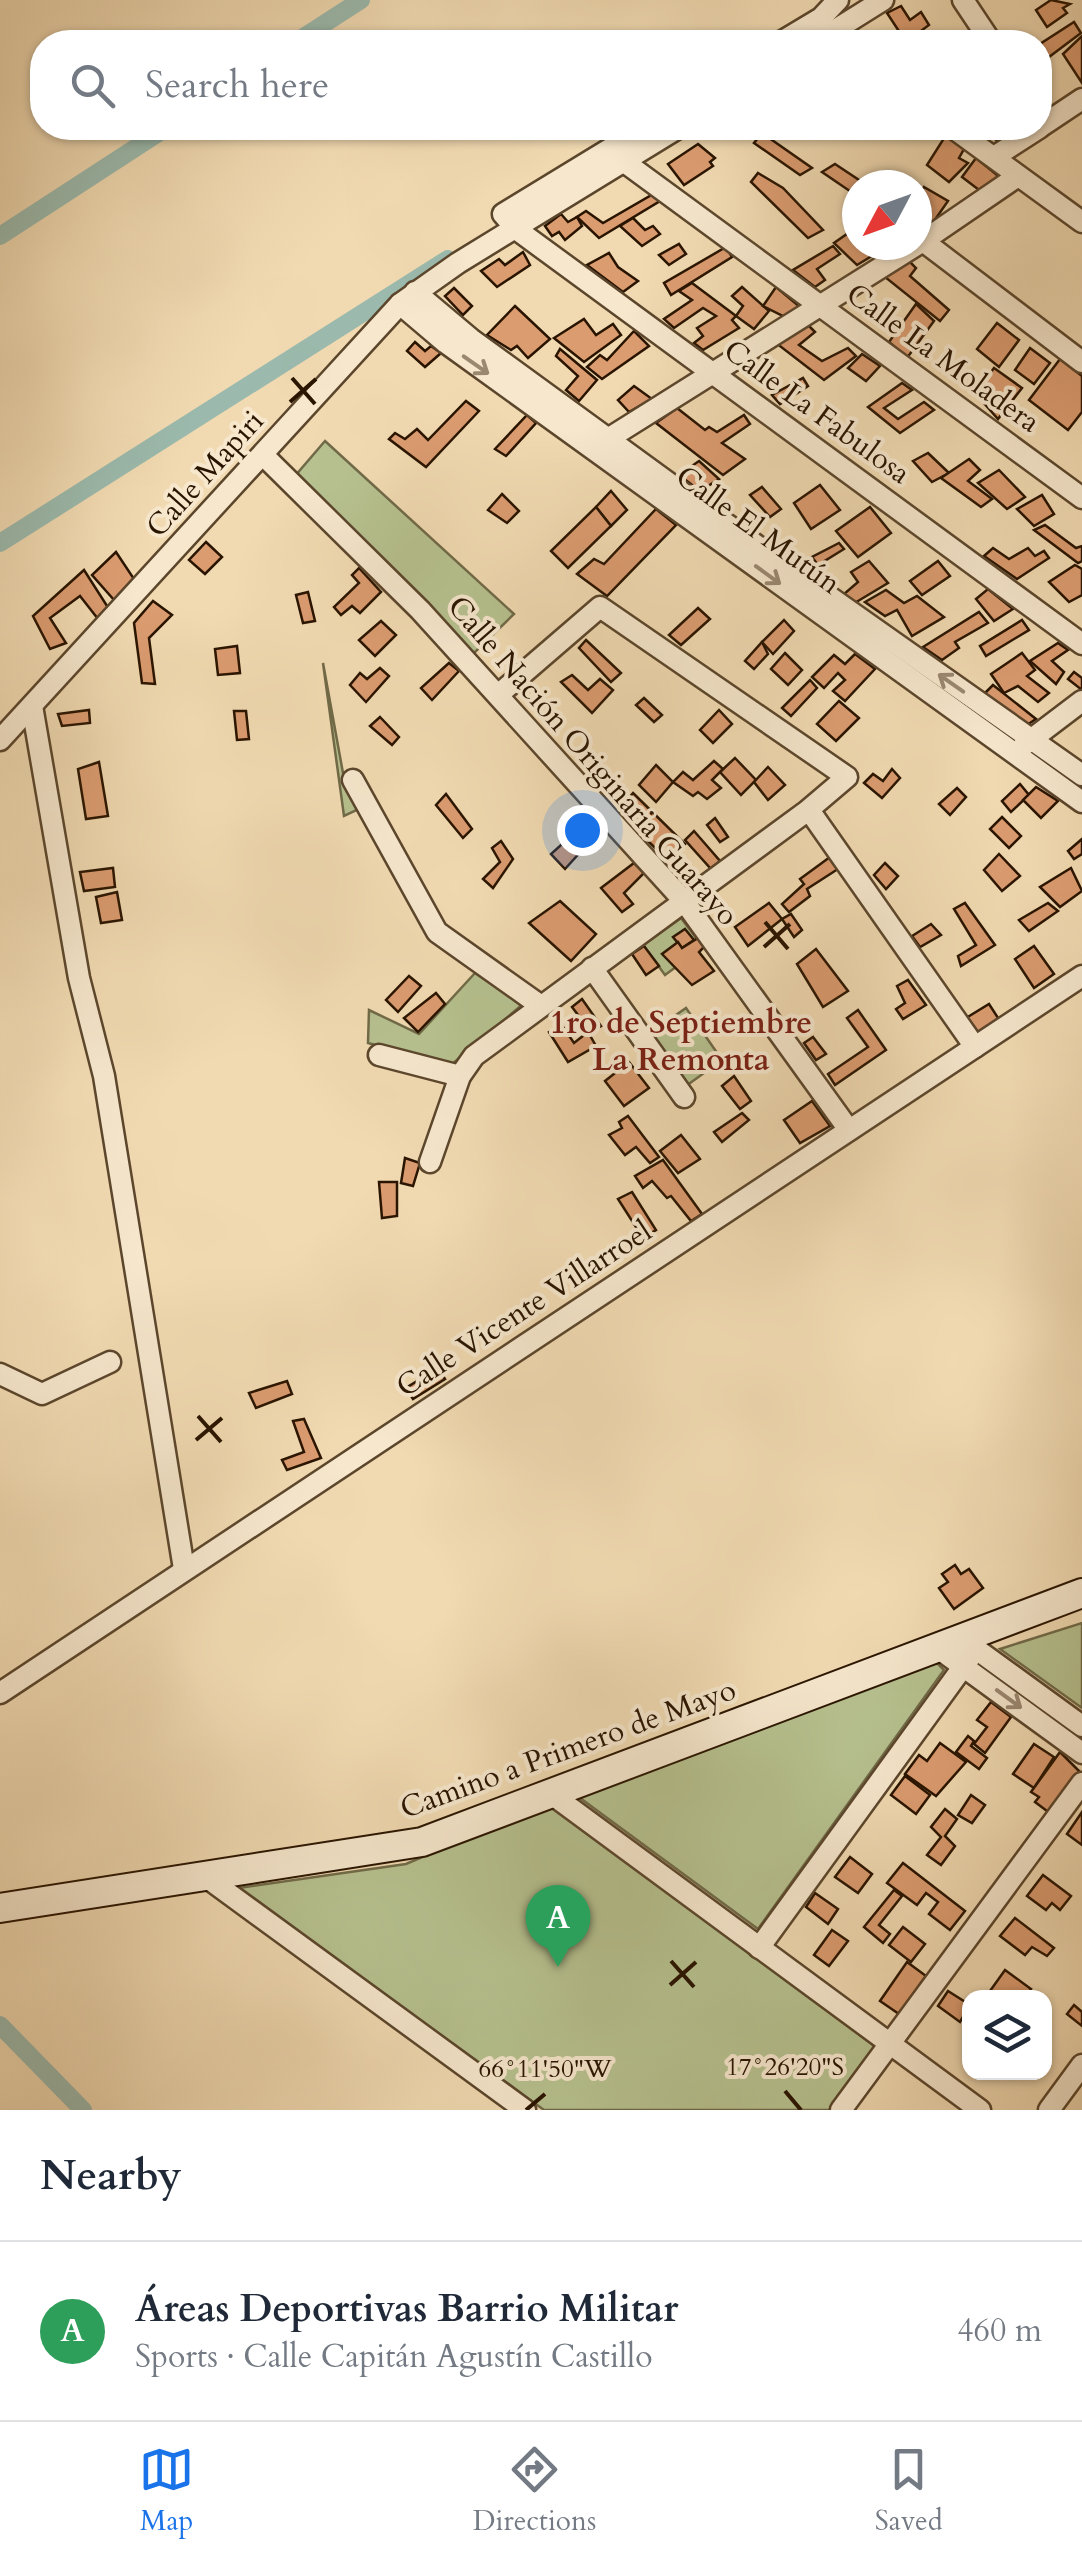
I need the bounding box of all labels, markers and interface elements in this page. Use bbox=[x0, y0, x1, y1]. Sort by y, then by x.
search box bbox=[30, 30, 1052, 140]
icon: search bbox=[65, 58, 120, 113]
text: Search here bbox=[145, 59, 329, 111]
north arrow bbox=[842, 170, 932, 260]
street label: Calle La Moladera bbox=[838, 274, 1048, 442]
street label: Calle La Fabulosa bbox=[715, 330, 919, 494]
one-way arrow bbox=[462, 354, 489, 375]
street label: Calle Mapiri bbox=[137, 402, 273, 546]
street label: Calle El Mutún bbox=[667, 456, 849, 604]
one-way arrow bbox=[754, 565, 781, 586]
street label: Calle Nación Originaria Guarayo bbox=[438, 587, 748, 935]
one-way arrow bbox=[938, 673, 965, 694]
your location bbox=[557, 805, 608, 856]
district label: 1ro de Septiembre La Remonta bbox=[550, 1001, 812, 1082]
street label: Calle Vicente Villarroel bbox=[388, 1211, 660, 1407]
street label: Camino a Primero de Mayo bbox=[395, 1669, 741, 1829]
one-way arrow bbox=[994, 1689, 1022, 1710]
pin: A bbox=[526, 1884, 590, 1967]
map controls bbox=[962, 1990, 1052, 2080]
button: layers bbox=[962, 1990, 1052, 2080]
text: 17°26'20"S bbox=[726, 2050, 844, 2084]
text: 66°11'50"W bbox=[478, 2052, 612, 2086]
text: Nearby bbox=[40, 2147, 182, 2204]
text: Áreas Deportivas Barrio Militar bbox=[135, 2283, 679, 2335]
text: A bbox=[60, 2309, 85, 2353]
text: 460 m bbox=[957, 2309, 1042, 2353]
text: Sports · Calle Capitán Agustín Castillo bbox=[135, 2335, 652, 2379]
tab: Map bbox=[139, 2442, 194, 2540]
tab: Directions bbox=[473, 2442, 596, 2540]
tab: Saved bbox=[875, 2442, 943, 2540]

